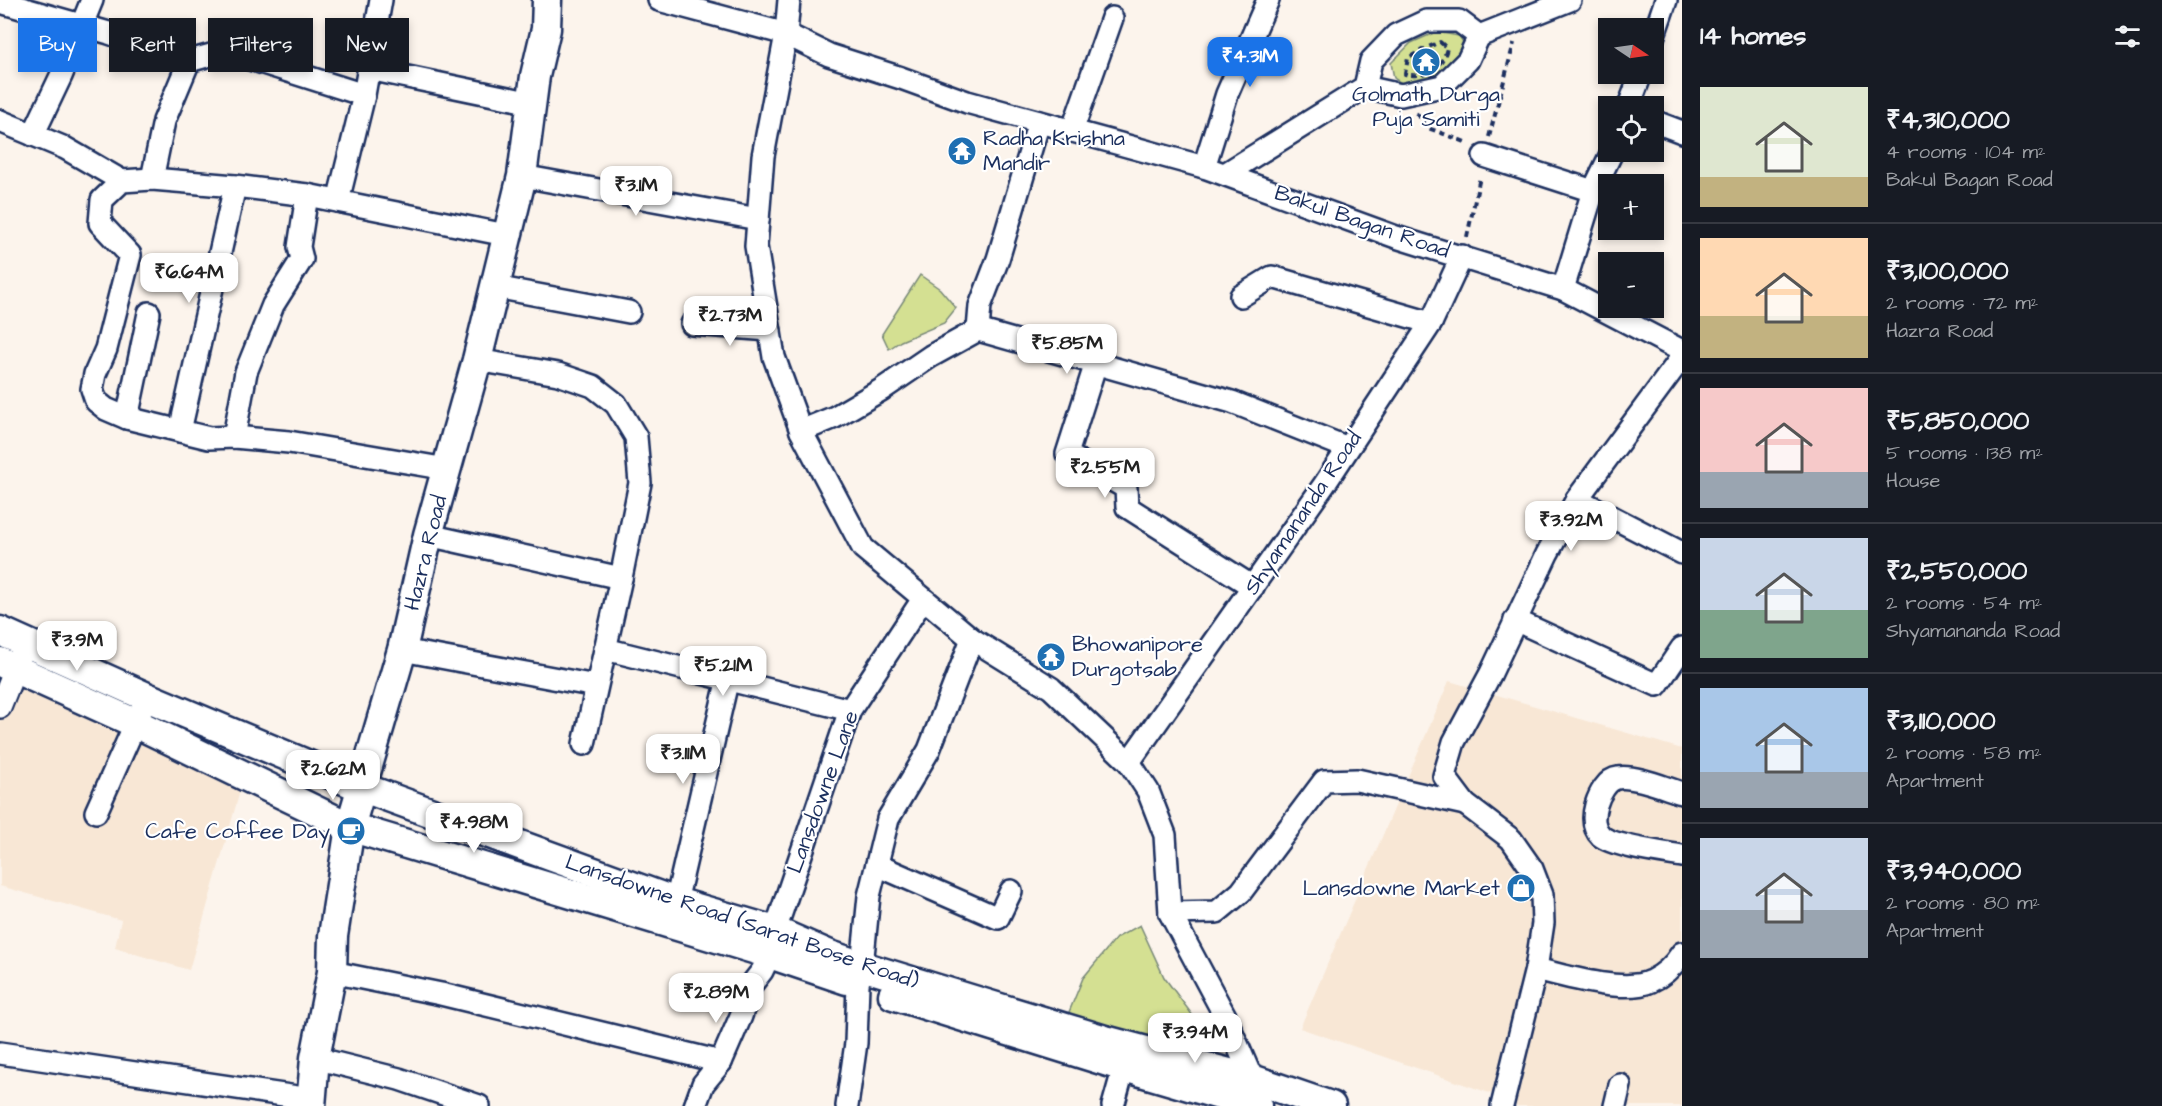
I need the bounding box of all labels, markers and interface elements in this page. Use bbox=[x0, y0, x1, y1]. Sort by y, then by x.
chip: Buy bbox=[18, 18, 97, 72]
chip: Rent bbox=[109, 18, 196, 72]
chip: Filters bbox=[208, 18, 313, 72]
chip: New bbox=[325, 18, 409, 72]
north arrow bbox=[1598, 18, 1664, 84]
map controls bbox=[1598, 18, 1664, 318]
text: 14 homes bbox=[1700, 18, 1806, 54]
icon: filters bbox=[2111, 20, 2144, 53]
pin: ₹4.31M bbox=[1201, 37, 1299, 88]
text: ₹4.31M bbox=[1221, 42, 1279, 70]
temple icon: Golmath Durga Puja Samiti bbox=[1410, 46, 1442, 78]
place label: Golmath Durga Puja Samiti bbox=[1352, 79, 1500, 135]
button: locate bbox=[1598, 96, 1664, 162]
text: ₹4,310,000 bbox=[1886, 102, 2010, 138]
icon: home bbox=[1748, 111, 1820, 183]
place label: Radha Krishna Mandir bbox=[983, 123, 1125, 179]
temple icon: Radha Krishna Mandir bbox=[946, 135, 978, 167]
text: 4 rooms · 104 m² bbox=[1886, 138, 2045, 166]
pin: ₹3.1M bbox=[594, 166, 678, 217]
text: Bakul Bagan Road bbox=[1886, 166, 2053, 194]
text: ₹3.1M bbox=[614, 171, 658, 199]
button: + bbox=[1598, 174, 1664, 240]
street label: Bakul Bagan Road bbox=[1270, 177, 1454, 267]
button: − bbox=[1598, 252, 1664, 318]
pin: ₹6.64M bbox=[140, 253, 238, 304]
text: ₹3,100,000 bbox=[1886, 253, 2009, 289]
text: ₹6.64M bbox=[154, 258, 224, 286]
icon: home bbox=[1748, 262, 1820, 334]
text: 2 rooms · 72 m² bbox=[1886, 289, 2038, 317]
pin: ₹2.73M bbox=[681, 296, 779, 347]
text: ₹2.73M bbox=[698, 301, 762, 329]
text: Hazra Road bbox=[1886, 317, 1993, 345]
pin: ₹5.85M bbox=[1018, 324, 1116, 375]
text: ₹5.85M bbox=[1031, 329, 1103, 357]
text: ₹5,850,000 bbox=[1886, 403, 2029, 439]
icon: home bbox=[1748, 412, 1820, 484]
street label: Shyamananda Road bbox=[1237, 425, 1370, 602]
text: 5 rooms · 138 m² bbox=[1886, 439, 2043, 467]
pin: ₹2.55M bbox=[1056, 448, 1154, 499]
text: ₹2.55M bbox=[1070, 453, 1140, 481]
text: House bbox=[1886, 467, 1940, 495]
street label: Hazra Road bbox=[397, 492, 455, 614]
pin: ₹3.92M bbox=[1522, 501, 1620, 552]
text: ₹3.92M bbox=[1539, 506, 1603, 534]
text: ₹2,550,000 bbox=[1886, 553, 2027, 589]
icon: home bbox=[1748, 562, 1820, 634]
text: 2 rooms · 54 m² bbox=[1886, 589, 2042, 617]
text: Shyamananda Road bbox=[1886, 617, 2060, 645]
pin: ₹3.9M bbox=[35, 621, 119, 672]
text: ₹3.9M bbox=[51, 626, 103, 654]
place label: Bhowanipore Durgotsab bbox=[1072, 629, 1203, 686]
temple icon: Bhowanipore Durgotsab bbox=[1035, 641, 1067, 673]
pin: ₹5.21M bbox=[674, 646, 772, 697]
text: ₹5.21M bbox=[694, 651, 752, 679]
text: ₹3,110,000 bbox=[1886, 703, 1996, 739]
street label: Lansdowne Lane bbox=[779, 706, 867, 878]
icon: home bbox=[1748, 712, 1820, 784]
pin: ₹3.11M bbox=[634, 734, 732, 785]
text: ₹3.11M bbox=[660, 739, 706, 767]
text: 2 rooms · 58 m² bbox=[1886, 739, 2042, 767]
pin: ₹2.62M bbox=[284, 750, 382, 801]
text: ₹2.62M bbox=[300, 755, 366, 783]
text: Apartment bbox=[1886, 767, 1984, 795]
pin: ₹4.98M bbox=[425, 803, 523, 854]
text: ₹4.98M bbox=[440, 808, 508, 836]
cafe icon: Cafe Coffee Day bbox=[335, 815, 367, 847]
place label: Cafe Coffee Day bbox=[145, 816, 330, 848]
street label: Lansdowne Road (Sarat Bose Road) bbox=[561, 847, 923, 997]
text: ₹3,940,000 bbox=[1886, 853, 2021, 889]
icon: home bbox=[1748, 862, 1820, 934]
shop icon: Lansdowne Market bbox=[1505, 872, 1537, 904]
place label: Lansdowne Market bbox=[1303, 873, 1500, 904]
text: 2 rooms · 80 m² bbox=[1886, 889, 2040, 917]
text: Apartment bbox=[1886, 917, 1984, 945]
pin: ₹2.89M bbox=[667, 973, 765, 1024]
text: ₹2.89M bbox=[683, 978, 749, 1006]
pin: ₹3.94M bbox=[1146, 1013, 1244, 1064]
text: ₹3.94M bbox=[1162, 1018, 1228, 1046]

